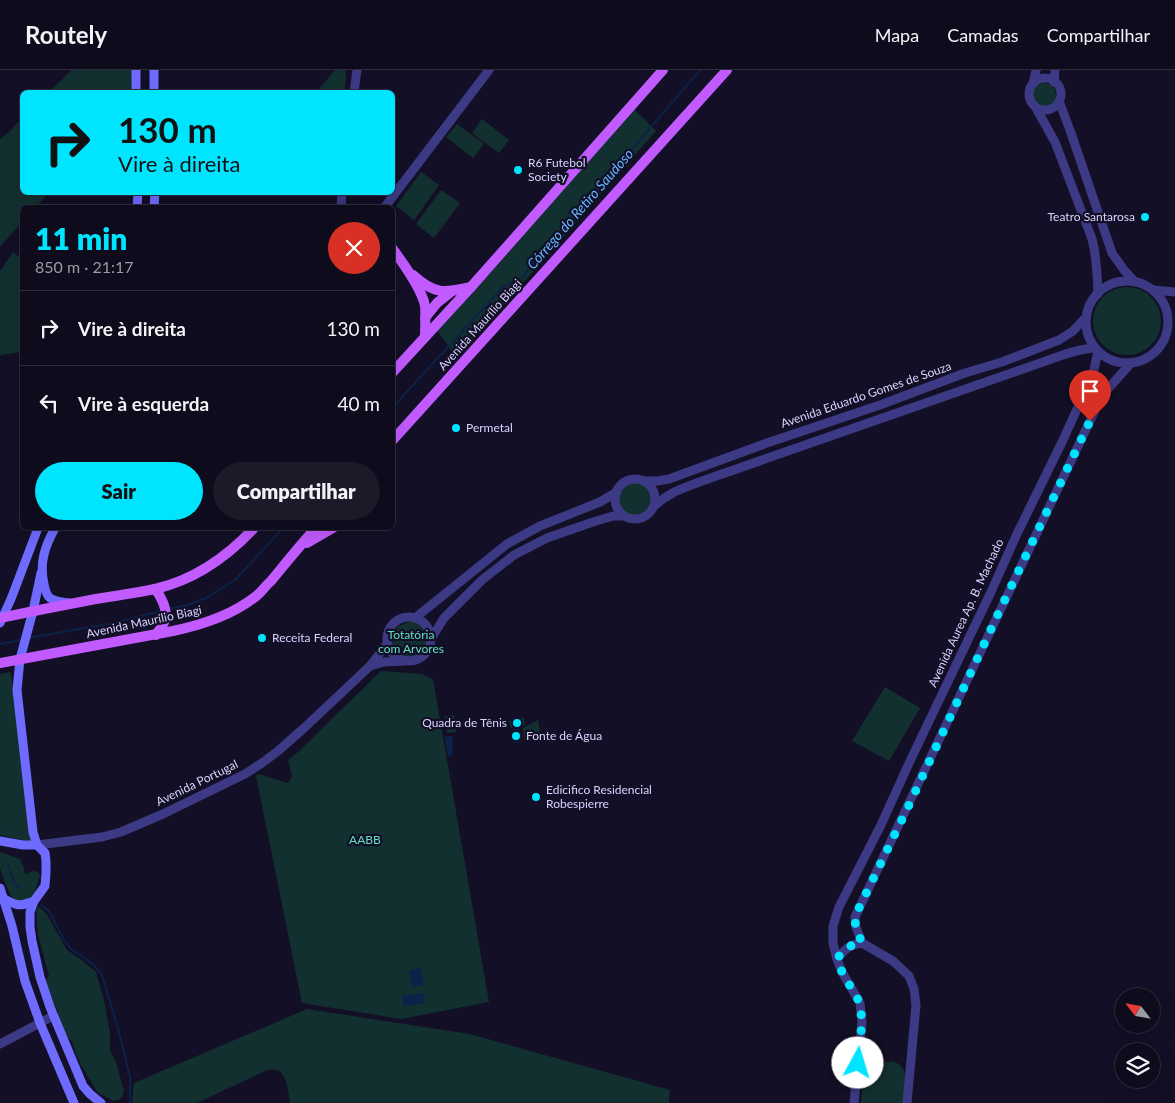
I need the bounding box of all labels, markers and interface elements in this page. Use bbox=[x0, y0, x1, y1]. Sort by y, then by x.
text: Routely bbox=[25, 20, 107, 49]
text: Mapa bbox=[875, 24, 919, 46]
text: Camadas bbox=[947, 24, 1019, 46]
text: Compartilhar bbox=[1047, 24, 1150, 46]
text: 130 m bbox=[118, 108, 217, 150]
icon: right bbox=[35, 110, 100, 175]
water label: Córrego do Retiro Saudoso bbox=[523, 145, 636, 272]
text: Vire à direita bbox=[118, 150, 240, 177]
place label: R6 Futebol Society bbox=[528, 155, 586, 184]
marker: R6 Futebol Society bbox=[512, 164, 524, 176]
place label: Teatro Santarosa bbox=[1048, 209, 1135, 224]
marker: Teatro Santarosa bbox=[1139, 211, 1151, 223]
text: 11 min bbox=[35, 220, 127, 256]
button: close bbox=[328, 222, 380, 274]
text: 850 m · 21:17 bbox=[35, 257, 134, 276]
street label: Avenida Maurílio Biagi bbox=[435, 276, 525, 373]
icon: right bbox=[35, 314, 63, 342]
text: Vire à direita bbox=[78, 317, 186, 340]
text: 130 m bbox=[326, 317, 380, 340]
street label: Avenida Eduardo Gomes de Souza bbox=[778, 358, 953, 431]
pin bbox=[1069, 370, 1111, 421]
icon: arrive bbox=[1076, 377, 1104, 405]
icon: left bbox=[35, 389, 63, 417]
text: Vire à esquerda bbox=[78, 392, 209, 415]
text: 40 m bbox=[337, 392, 380, 415]
place label: Permetal bbox=[466, 420, 513, 435]
marker: Permetal bbox=[450, 422, 462, 434]
button: Sair bbox=[35, 462, 203, 520]
button: Compartilhar bbox=[213, 462, 380, 520]
street label: Avenida Aurea Ap. B. Machado bbox=[925, 536, 1007, 689]
street label: Avenida Maurílio Biagi bbox=[85, 602, 203, 641]
park label: Totatória com Arvores bbox=[378, 627, 444, 656]
place label: Receita Federal bbox=[272, 630, 352, 645]
marker: Receita Federal bbox=[256, 632, 268, 644]
place label: Quadra de Tênis bbox=[422, 715, 507, 730]
marker: Quadra de Tênis bbox=[511, 717, 523, 729]
place label: Fonte de Água bbox=[526, 728, 602, 743]
marker: Fonte de Água bbox=[510, 730, 522, 742]
street label: Avenida Portugal bbox=[153, 756, 240, 809]
place label: Edicifico Residencial Robespierre bbox=[546, 782, 652, 811]
marker: Edicifico Residencial Robespierre bbox=[530, 791, 542, 803]
park label: AABB bbox=[349, 832, 381, 847]
north arrow bbox=[1115, 988, 1160, 1032]
map controls bbox=[1115, 988, 1160, 1088]
position arrow bbox=[831, 1036, 883, 1088]
button: layers bbox=[1115, 1043, 1160, 1088]

